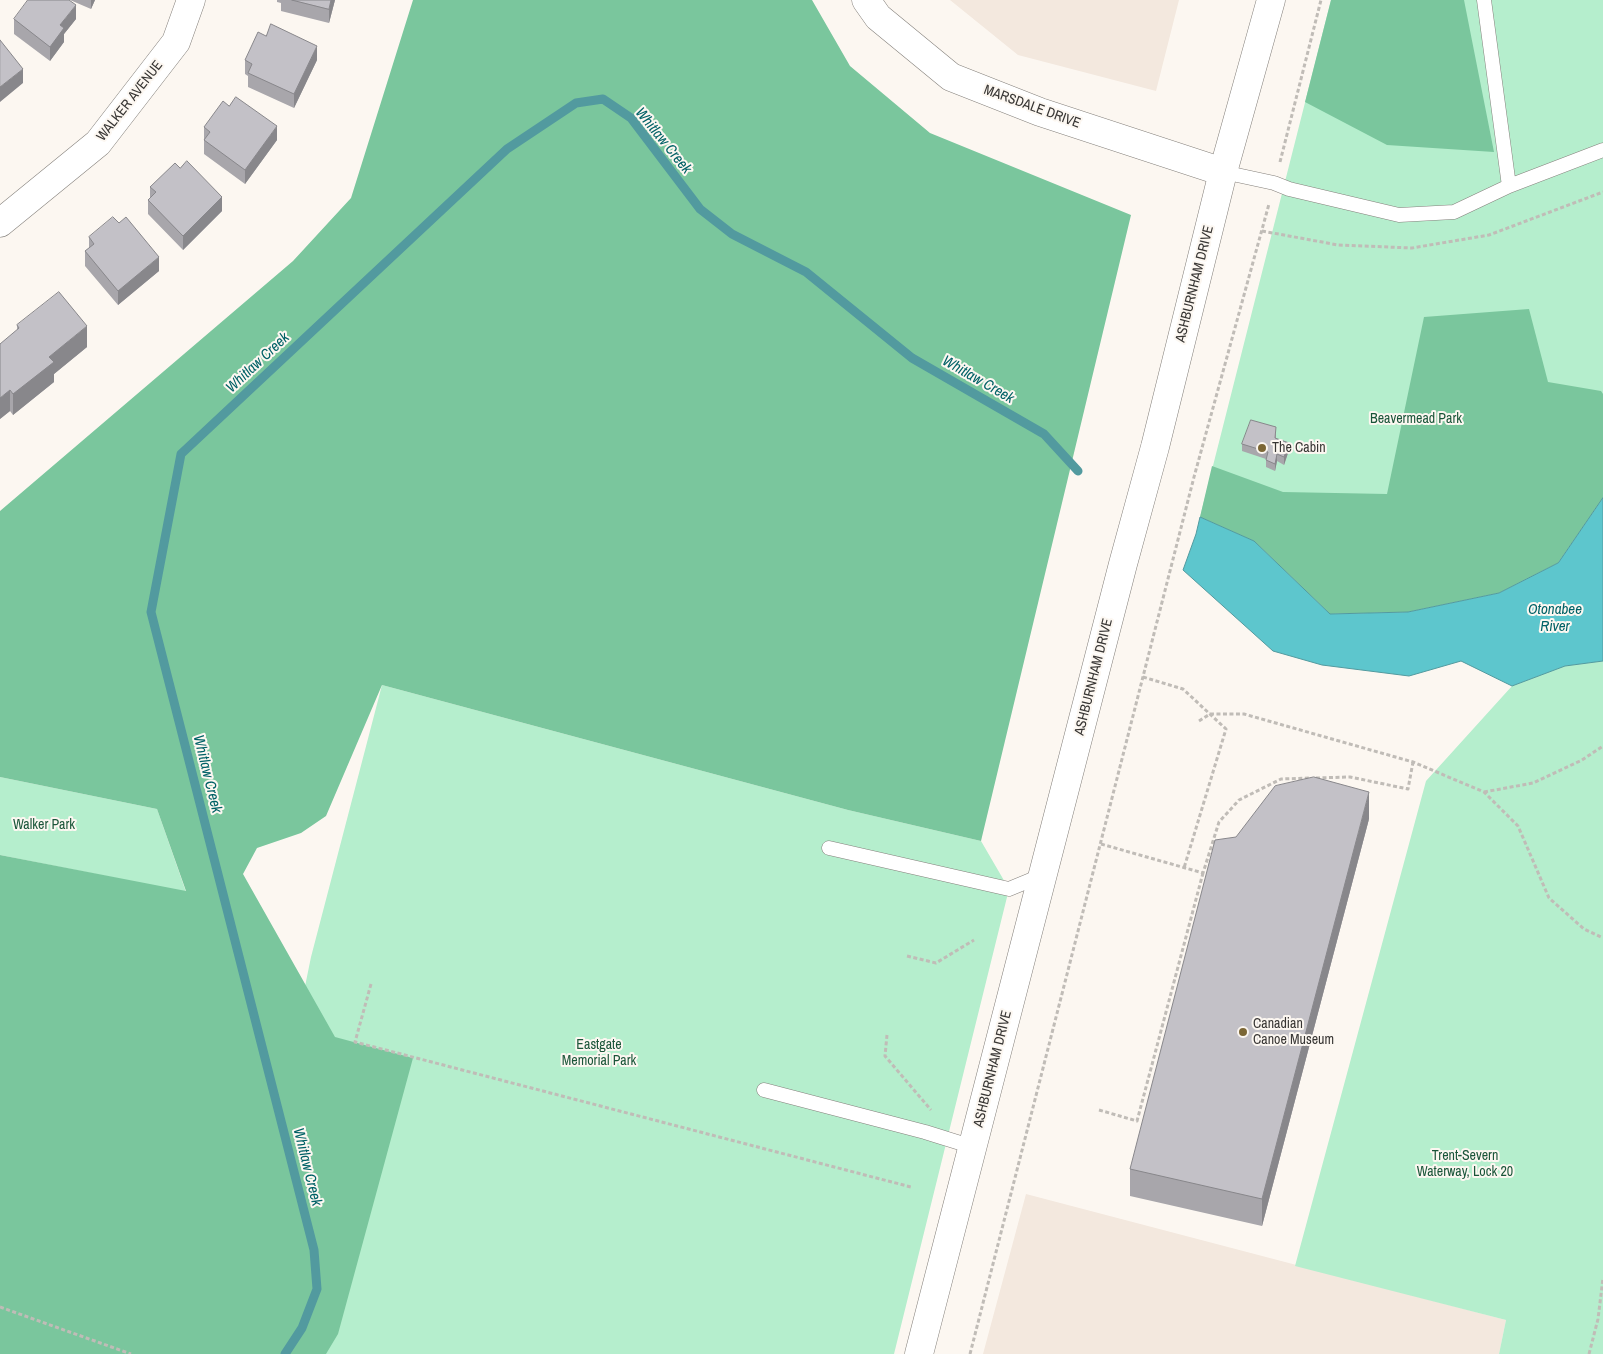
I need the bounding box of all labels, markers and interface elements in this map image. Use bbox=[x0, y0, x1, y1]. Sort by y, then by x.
street label: WALKER AVENUE bbox=[93, 57, 167, 145]
street label: MARSDALE DRIVE bbox=[981, 82, 1083, 132]
water label: Whitlaw Creek bbox=[631, 104, 695, 178]
street label: ASHBURNHAM DRIVE bbox=[1172, 224, 1218, 344]
water label: Whitlaw Creek bbox=[223, 329, 293, 397]
water label: Whitlaw Creek bbox=[939, 352, 1017, 408]
park label: Beavermead Park bbox=[1370, 411, 1462, 427]
place label: The Cabin bbox=[1272, 440, 1326, 456]
marker: The Cabin bbox=[1256, 442, 1268, 454]
water label: Otonabee River bbox=[1528, 601, 1582, 636]
street label: ASHBURNHAM DRIVE bbox=[1071, 617, 1117, 737]
water label: Whitlaw Creek bbox=[189, 733, 225, 815]
park label: Walker Park bbox=[13, 817, 75, 833]
street label: ASHBURNHAM DRIVE bbox=[970, 1009, 1016, 1129]
place label: Canadian Canoe Museum bbox=[1253, 1016, 1334, 1048]
marker: Canadian Canoe Museum bbox=[1237, 1026, 1249, 1038]
park label: Eastgate Memorial Park bbox=[562, 1037, 636, 1070]
water label: Whitlaw Creek bbox=[289, 1126, 325, 1208]
park label: Trent-Severn Waterway, Lock 20 bbox=[1417, 1148, 1513, 1180]

